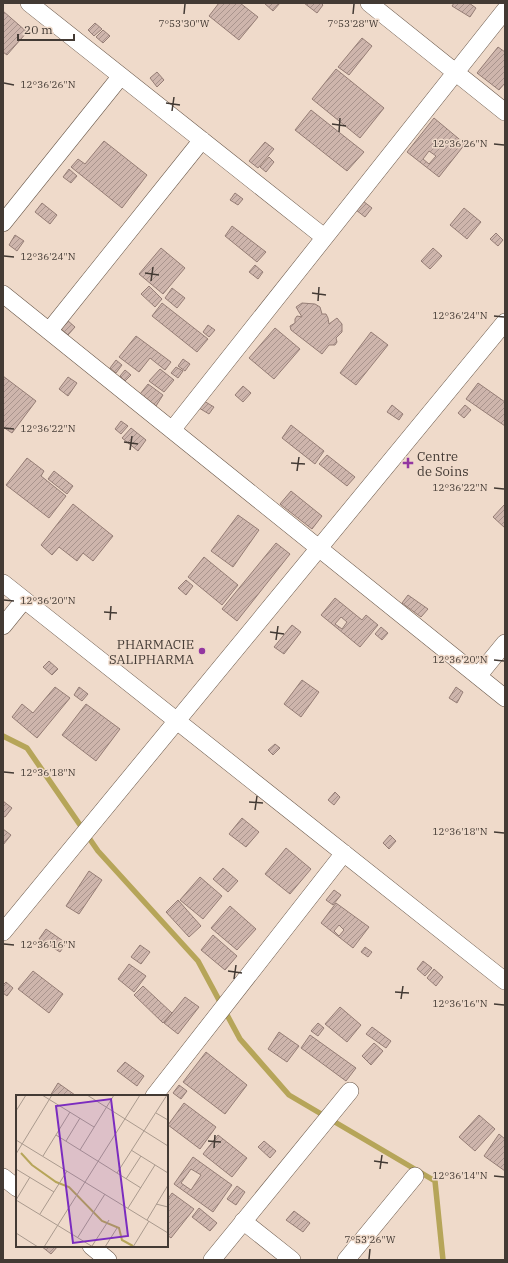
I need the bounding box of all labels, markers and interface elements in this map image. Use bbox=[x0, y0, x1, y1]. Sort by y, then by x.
scale bar bbox=[18, 16, 74, 42]
text: 7°53'30"W bbox=[158, 17, 210, 30]
text: 7°53'28"W bbox=[327, 17, 379, 30]
text: 20 m bbox=[24, 22, 53, 37]
text: 12°36'26"N bbox=[21, 78, 76, 91]
text: 12°36'26"N bbox=[433, 137, 488, 150]
text: 12°36'24"N bbox=[21, 250, 76, 263]
text: 12°36'24"N bbox=[433, 309, 488, 322]
text: 12°36'22"N bbox=[21, 422, 76, 435]
place label: Centre de Soins bbox=[417, 448, 469, 480]
marker: Centre de Soins bbox=[402, 457, 414, 469]
text: 12°36'22"N bbox=[433, 481, 488, 494]
text: 12°36'20"N bbox=[21, 594, 76, 607]
place label: PHARMACIE SALIPHARMA bbox=[109, 636, 194, 668]
marker: PHARMACIE SALIPHARMA bbox=[197, 646, 207, 656]
text: 12°36'20"N bbox=[433, 653, 488, 666]
text: 12°36'18"N bbox=[21, 766, 76, 779]
text: 12°36'18"N bbox=[433, 825, 488, 838]
text: 12°36'16"N bbox=[21, 938, 76, 951]
text: 12°36'16"N bbox=[433, 997, 488, 1010]
inset map bbox=[16, 1095, 168, 1247]
text: 12°36'14"N bbox=[433, 1169, 488, 1182]
text: 7°53'26"W bbox=[344, 1233, 396, 1246]

